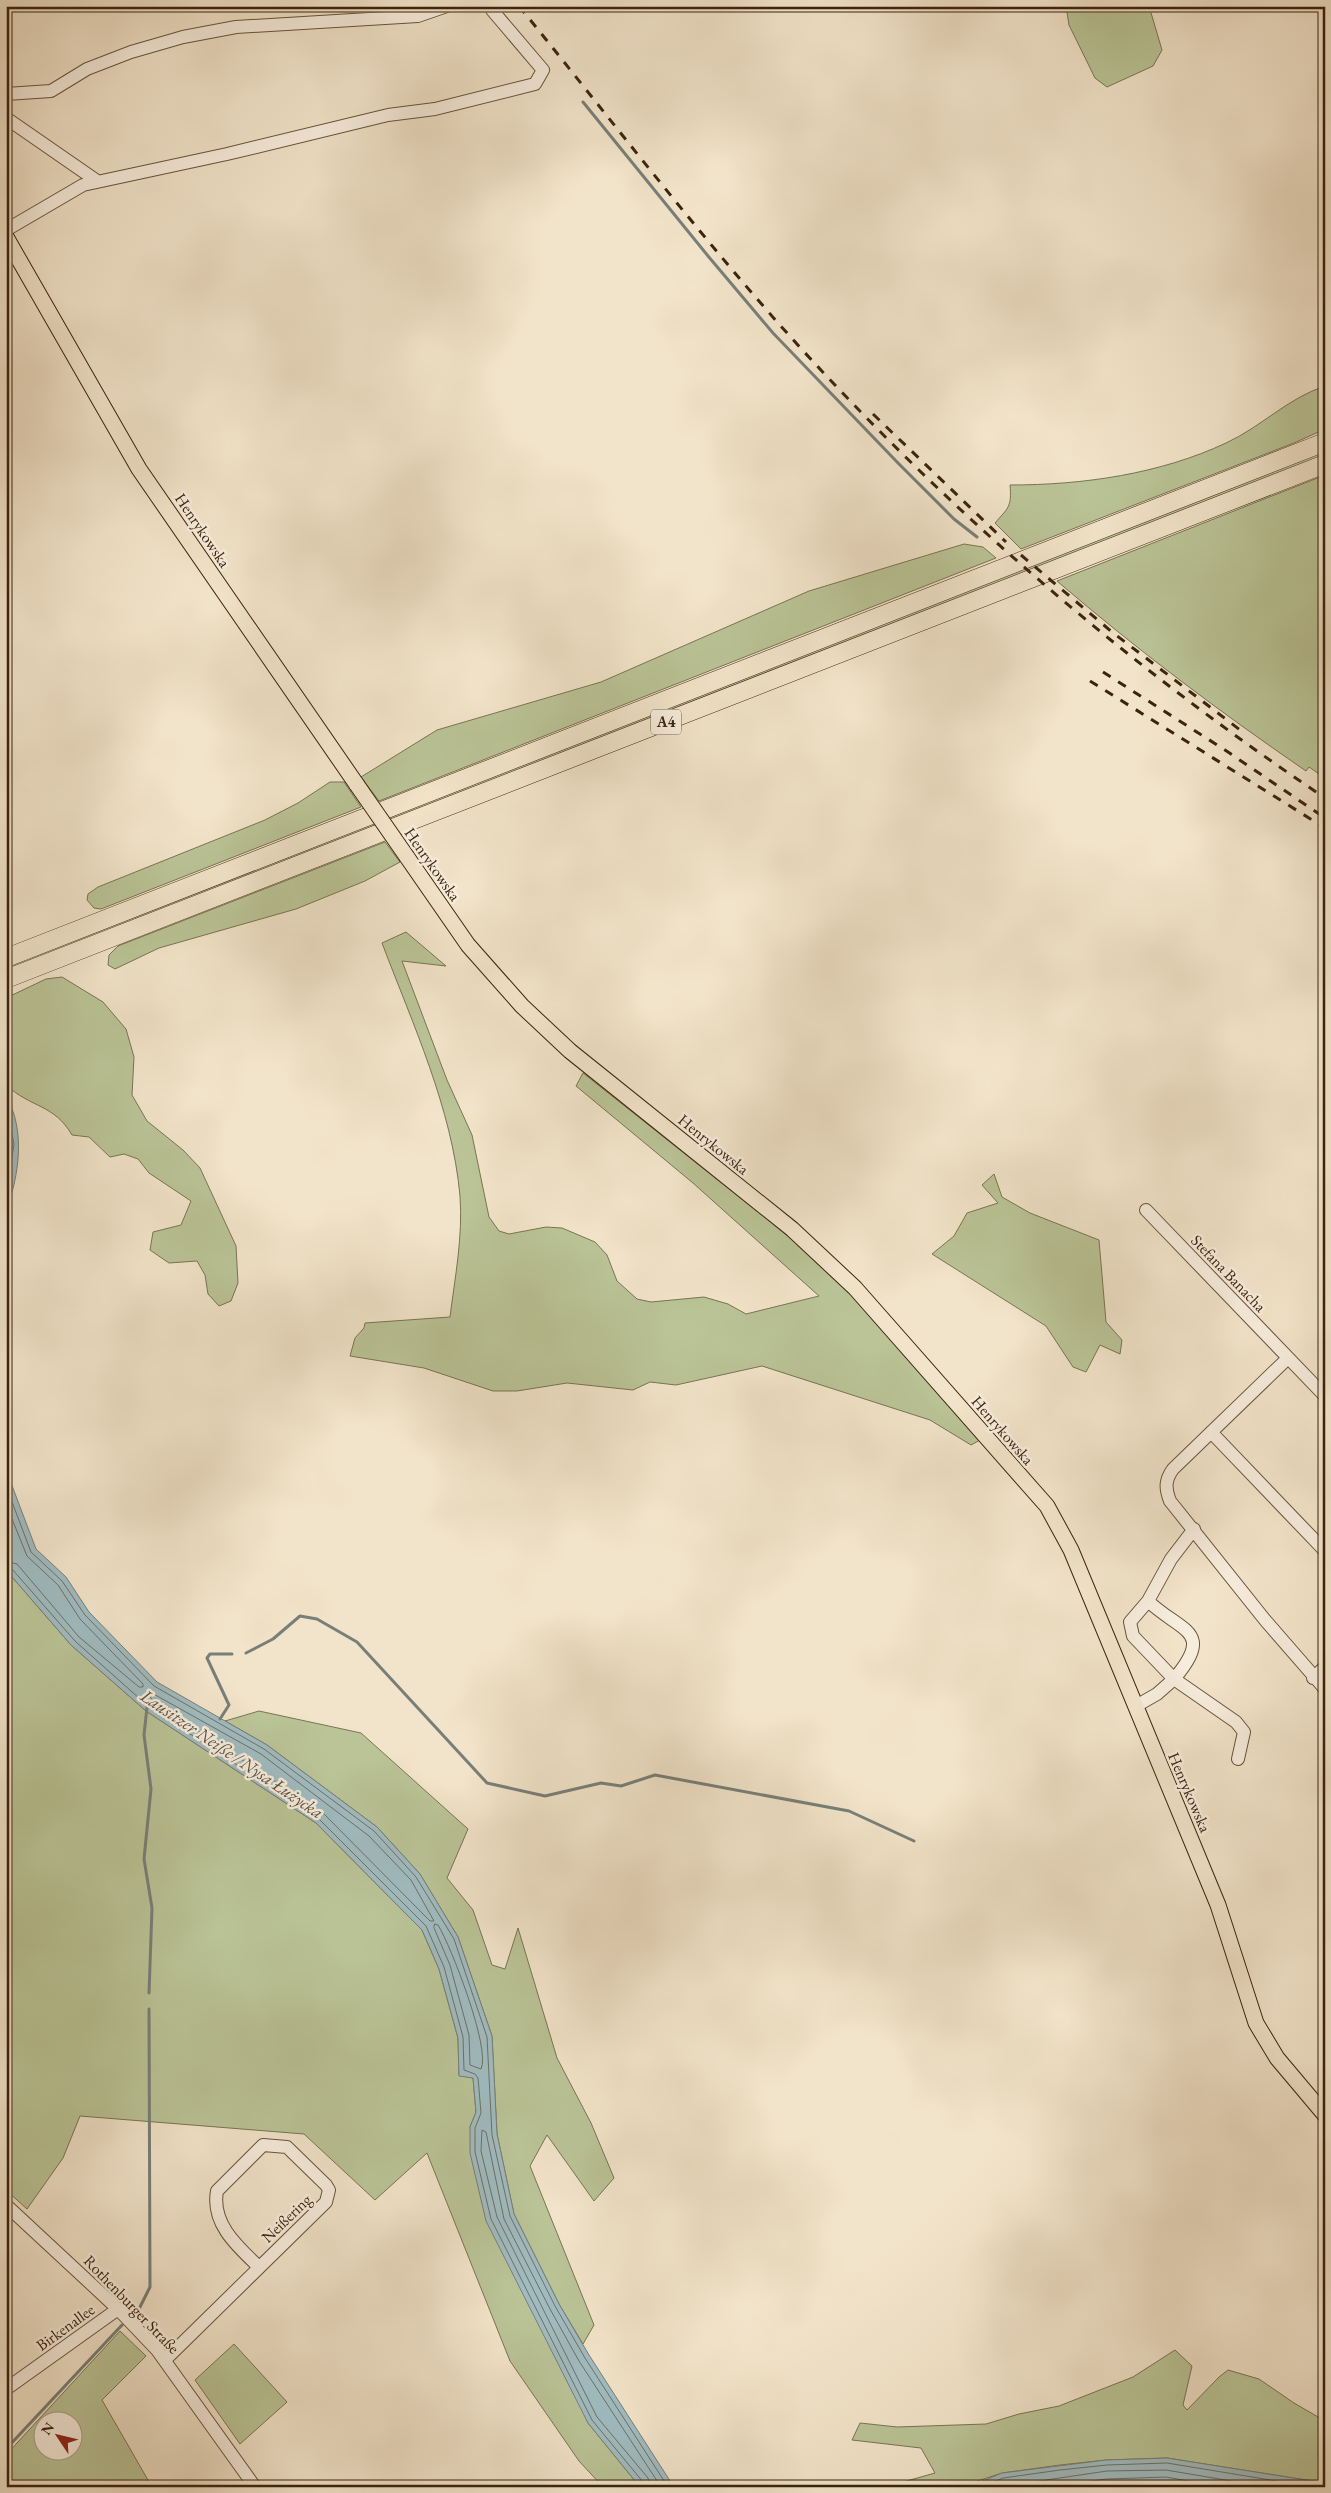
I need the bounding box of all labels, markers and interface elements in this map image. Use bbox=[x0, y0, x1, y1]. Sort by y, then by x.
street label: Henrykowska bbox=[170, 489, 235, 572]
road number: A4 bbox=[651, 710, 681, 734]
street label: Henrykowska bbox=[400, 823, 466, 906]
street label: Henrykowska bbox=[674, 1109, 754, 1180]
street label: Stefana Banacha bbox=[1187, 1230, 1271, 1317]
street label: Henrykowska bbox=[967, 1391, 1039, 1470]
water label: Lausitzer Neiße / Nysa Łużycka bbox=[135, 1683, 328, 1824]
street label: Henrykowska bbox=[1163, 1749, 1216, 1836]
street label: Neißering bbox=[257, 2189, 317, 2247]
street label: Rothenburger Straße bbox=[79, 2250, 184, 2358]
street label: Birkenallee bbox=[32, 2299, 99, 2356]
north arrow bbox=[32, 2410, 82, 2460]
text: N bbox=[37, 2418, 58, 2438]

